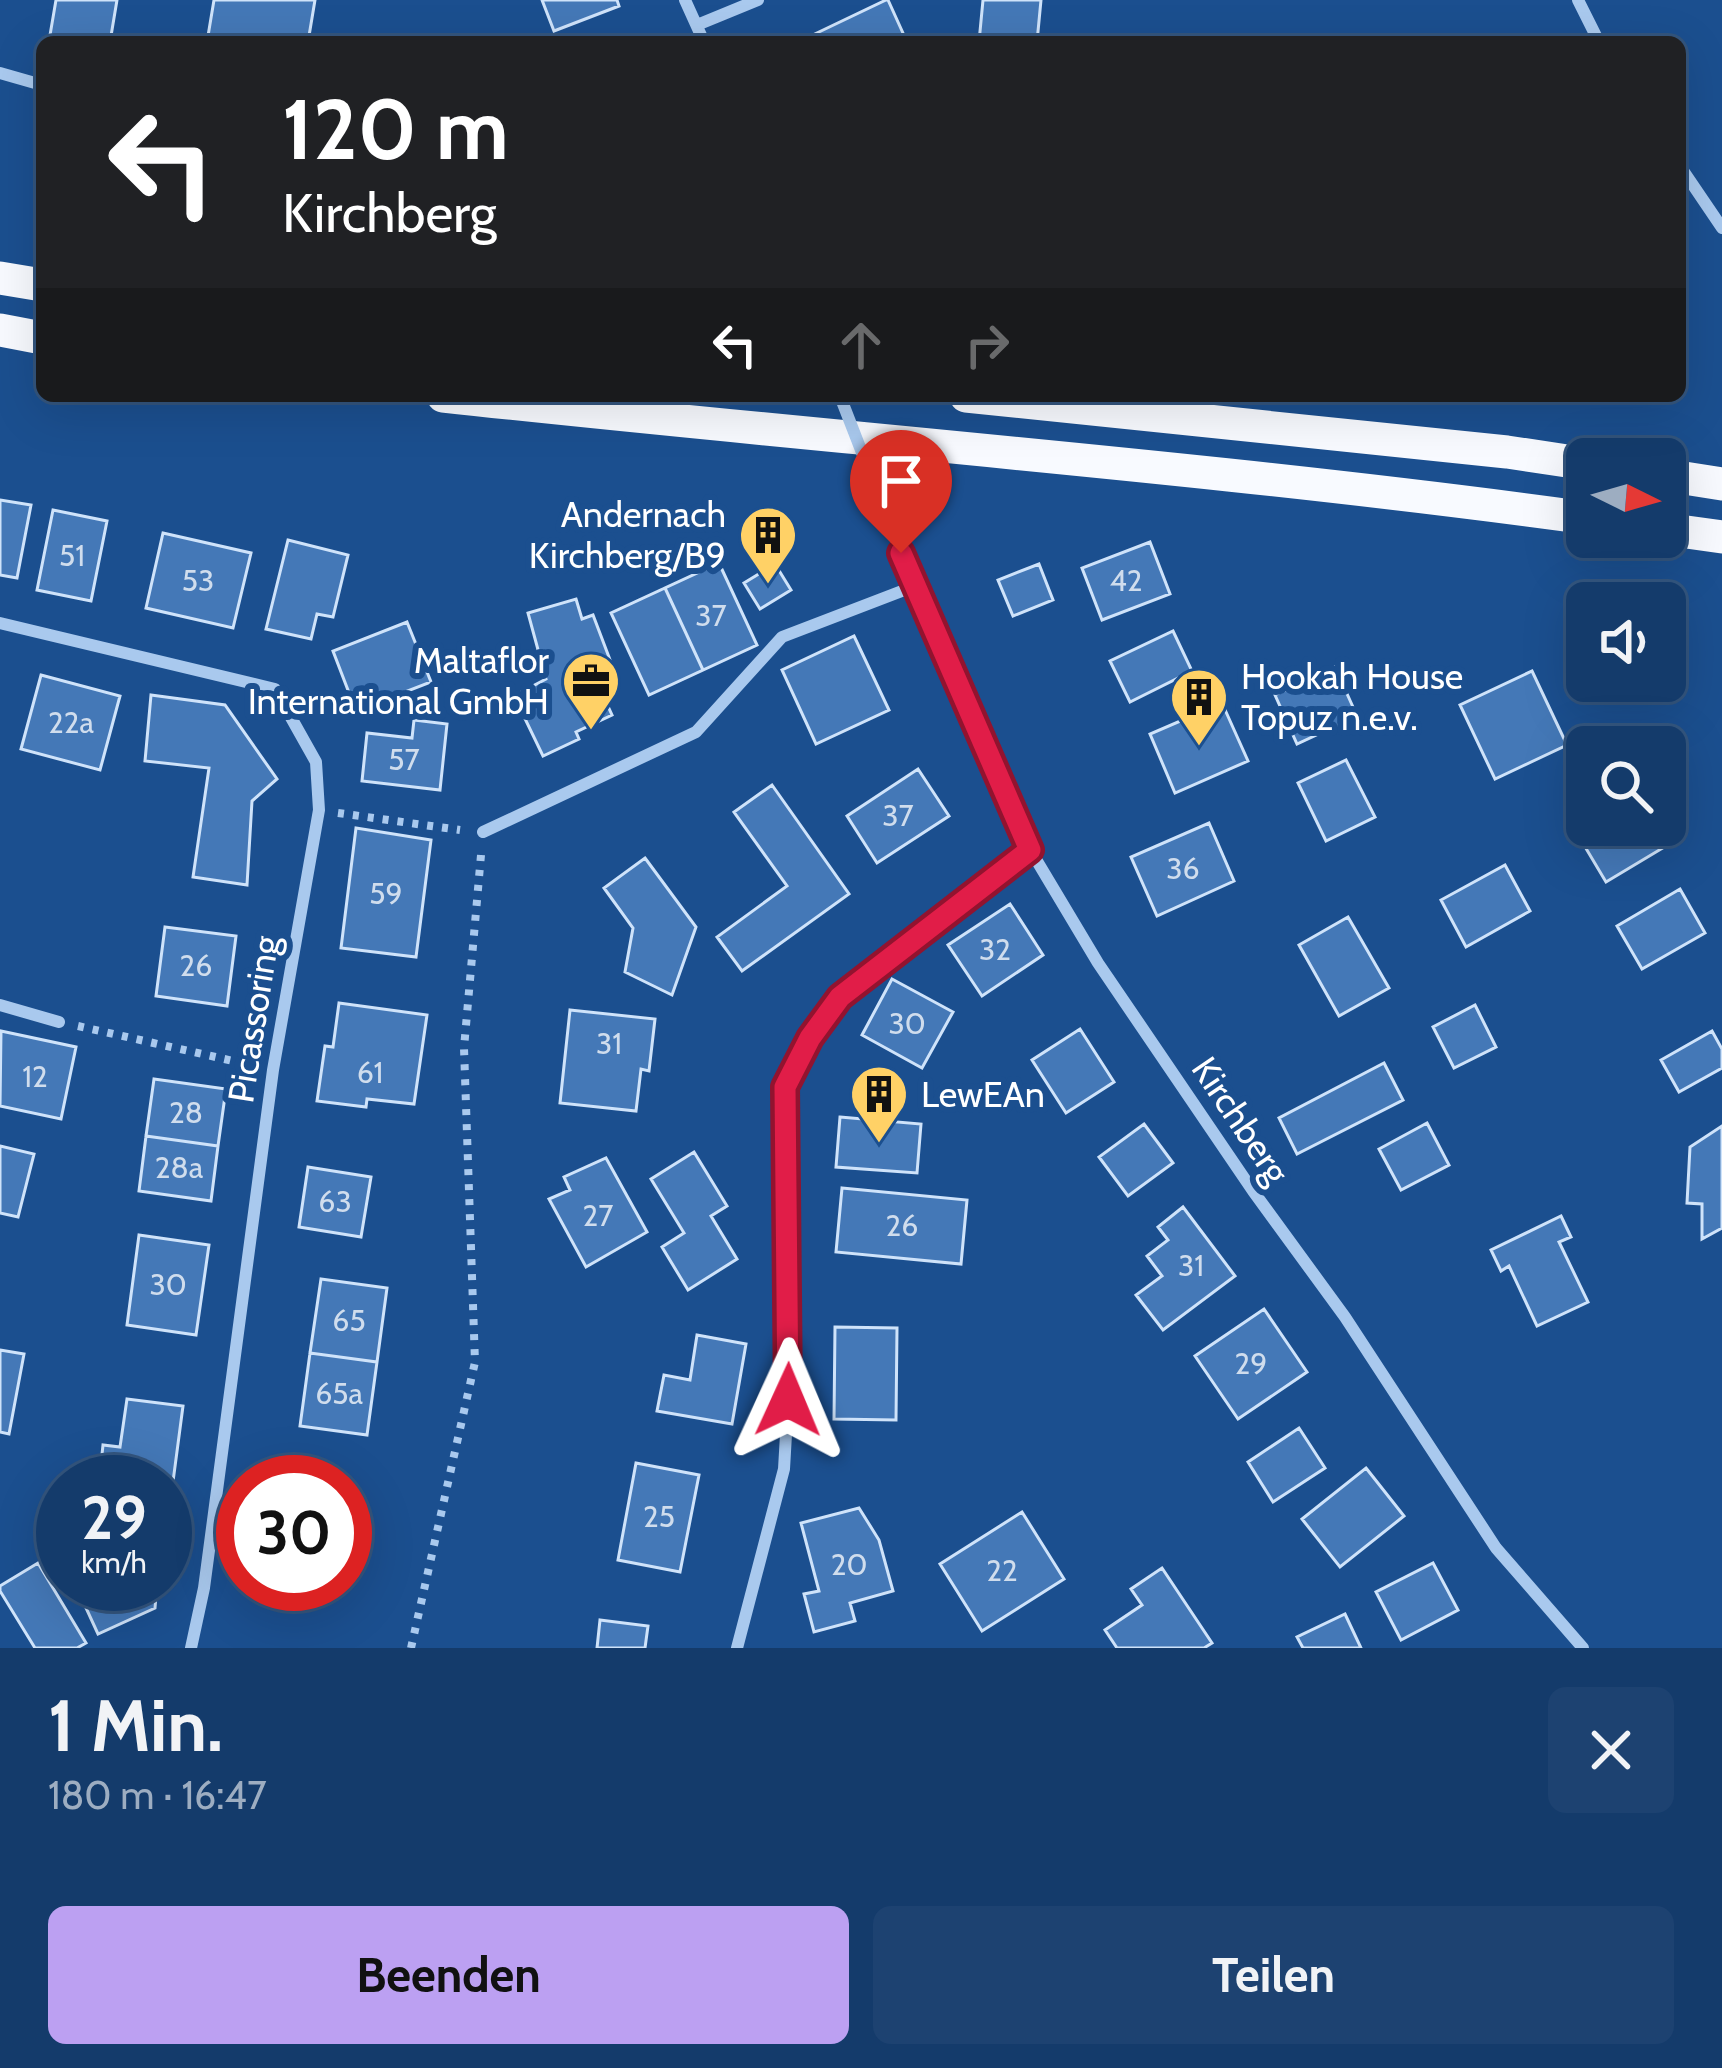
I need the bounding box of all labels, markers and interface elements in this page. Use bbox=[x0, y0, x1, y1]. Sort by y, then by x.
text: 120 m bbox=[282, 78, 509, 180]
icon: left bbox=[84, 84, 240, 240]
text: Kirchberg bbox=[282, 180, 497, 246]
icon: left bbox=[702, 312, 768, 378]
icon: ahead bbox=[828, 312, 894, 378]
icon: right bbox=[954, 312, 1020, 378]
pin bbox=[850, 430, 952, 553]
north arrow bbox=[1566, 438, 1686, 558]
map controls bbox=[1566, 438, 1686, 846]
icon: arrive bbox=[868, 448, 934, 514]
place label: Andernach Kirchberg/B9 bbox=[529, 492, 726, 577]
building icon: Andernach Kirchberg/B9 bbox=[737, 504, 799, 586]
house number: 51 bbox=[59, 537, 85, 574]
house number: 53 bbox=[182, 562, 214, 599]
house number: 42 bbox=[1109, 562, 1143, 599]
button: sound bbox=[1566, 582, 1686, 702]
house number: 37 bbox=[695, 597, 727, 634]
place label: Maltaflor International GmbH bbox=[248, 638, 550, 723]
office icon: Maltaflor International GmbH bbox=[560, 650, 622, 732]
place label: Hookah House Topuz n.e.v. bbox=[1241, 654, 1463, 739]
building icon: Hookah House Topuz n.e.v. bbox=[1168, 666, 1230, 748]
house number: 22a bbox=[48, 704, 95, 741]
button: search bbox=[1566, 726, 1686, 846]
house number: 57 bbox=[388, 741, 420, 778]
house number: 37 bbox=[882, 797, 914, 834]
house number: 36 bbox=[1166, 850, 1200, 887]
house number: 59 bbox=[369, 875, 403, 912]
street label: Picassoring bbox=[218, 931, 288, 1106]
house number: 32 bbox=[979, 931, 1011, 968]
house number: 26 bbox=[180, 947, 212, 984]
house number: 30 bbox=[888, 1005, 926, 1042]
house number: 31 bbox=[596, 1025, 622, 1062]
street label: Kirchberg bbox=[1183, 1048, 1300, 1193]
house number: 61 bbox=[357, 1054, 383, 1091]
house number: 12 bbox=[22, 1058, 48, 1095]
building icon: LewEAn bbox=[848, 1063, 910, 1145]
place label: LewEAn bbox=[921, 1072, 1045, 1116]
house number: 28 bbox=[169, 1094, 203, 1131]
house number: 28a bbox=[155, 1149, 204, 1186]
house number: 63 bbox=[318, 1183, 352, 1220]
house number: 27 bbox=[583, 1197, 613, 1234]
house number: 26 bbox=[886, 1207, 918, 1244]
house number: 31 bbox=[1178, 1247, 1204, 1284]
house number: 30 bbox=[149, 1266, 187, 1303]
house number: 65 bbox=[332, 1302, 366, 1339]
position arrow bbox=[725, 1337, 851, 1463]
house number: 29 bbox=[1235, 1345, 1267, 1382]
house number: 65a bbox=[315, 1375, 363, 1412]
speed limit sign: 30 bbox=[216, 1455, 372, 1611]
text: 29 bbox=[81, 1481, 147, 1554]
house number: 25 bbox=[643, 1498, 675, 1535]
text: km/h bbox=[81, 1544, 147, 1581]
house number: 20 bbox=[831, 1546, 867, 1583]
house number: 22 bbox=[986, 1552, 1018, 1589]
text: 1 Min. bbox=[48, 1682, 223, 1769]
button: close bbox=[1548, 1687, 1674, 1813]
text: 180 m · 16:47 bbox=[48, 1771, 267, 1819]
button: Beenden bbox=[48, 1906, 849, 2044]
button: Teilen bbox=[873, 1906, 1674, 2044]

